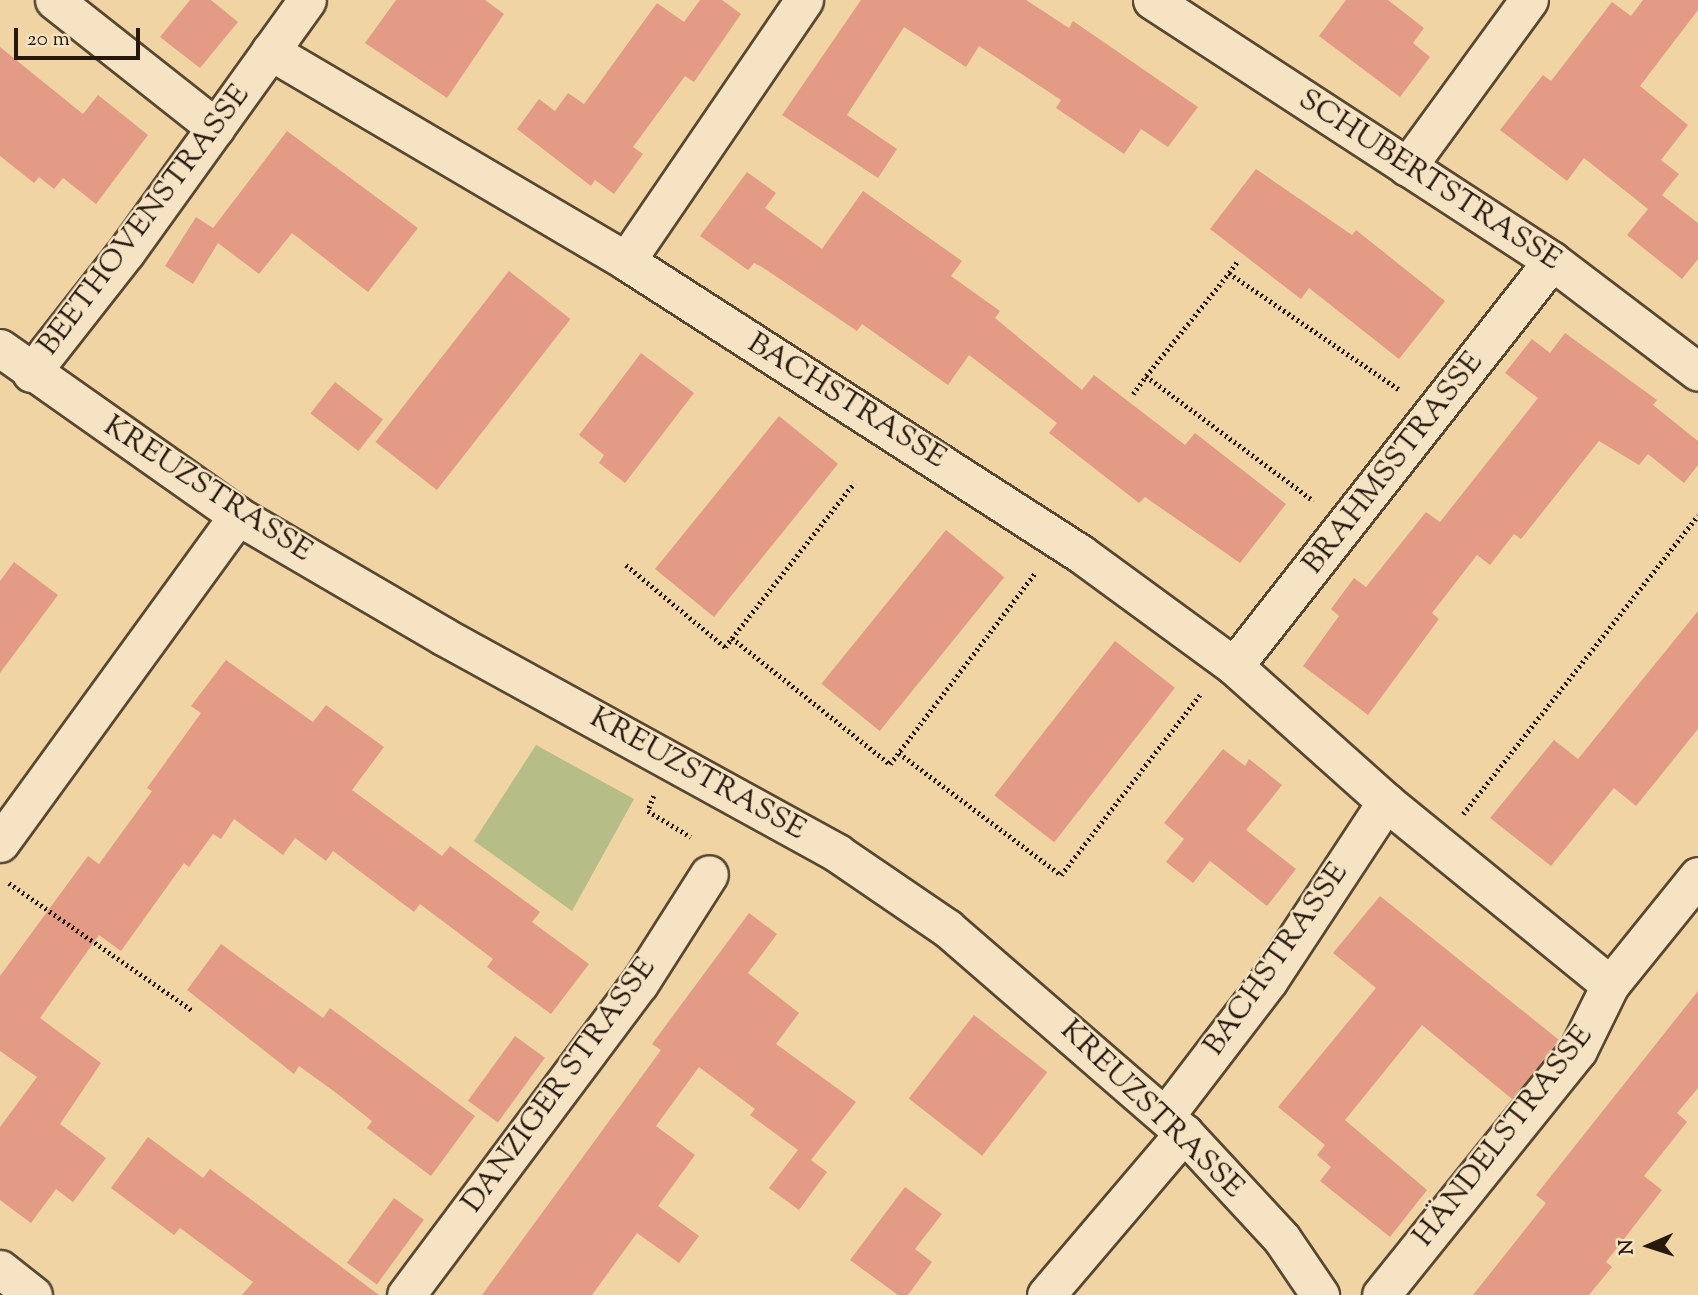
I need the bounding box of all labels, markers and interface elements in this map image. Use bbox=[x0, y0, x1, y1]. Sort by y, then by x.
scale bar bbox=[18, 14, 144, 58]
text: 20 m bbox=[27, 25, 70, 55]
street label: BEETHOVENSTRASSE bbox=[32, 79, 258, 363]
street label: SCHUBERTSTRASSE bbox=[1291, 83, 1567, 279]
street label: BACHSTRASSE bbox=[740, 327, 952, 477]
street label: BRAHMSSTRASSE bbox=[1296, 346, 1492, 582]
street label: KREUZSTRASSE bbox=[96, 409, 318, 571]
street label: KREUZSTRASSE bbox=[583, 701, 811, 849]
street label: BACHSTRASSE bbox=[1197, 857, 1357, 1063]
street label: DANZIGER STRASSE bbox=[455, 952, 665, 1220]
street label: KREUZSTRASSE bbox=[1052, 1013, 1250, 1207]
street label: HÄNDELSTRASSE bbox=[1407, 1019, 1601, 1255]
north arrow bbox=[1614, 1211, 1684, 1281]
text: N bbox=[1614, 1239, 1641, 1255]

